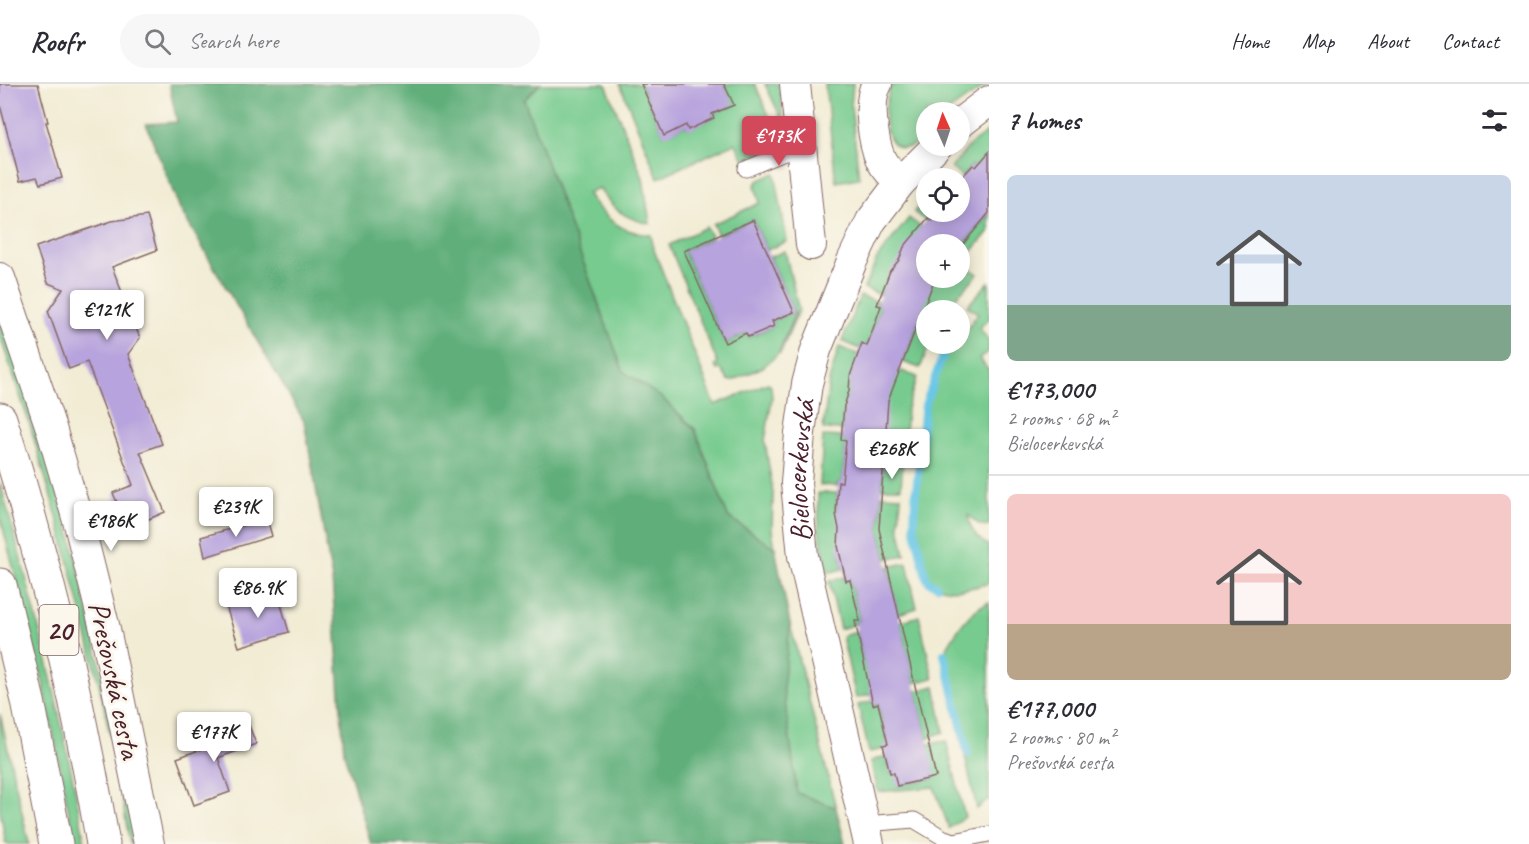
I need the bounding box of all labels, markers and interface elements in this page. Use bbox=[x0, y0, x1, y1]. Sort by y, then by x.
search box bbox=[120, 14, 540, 68]
text: Roofr bbox=[30, 24, 84, 59]
icon: search bbox=[141, 25, 174, 58]
text: Search here bbox=[189, 27, 278, 55]
text: Home bbox=[1231, 28, 1269, 54]
text: Map bbox=[1302, 28, 1334, 54]
text: About bbox=[1367, 28, 1409, 54]
text: Contact bbox=[1442, 28, 1499, 54]
north arrow bbox=[916, 102, 970, 156]
map controls bbox=[916, 102, 970, 354]
text: 7 homes bbox=[1007, 104, 1080, 137]
icon: filters bbox=[1478, 104, 1511, 137]
pin: €173K bbox=[737, 116, 821, 167]
text: €173K bbox=[756, 123, 802, 148]
button: locate bbox=[916, 168, 970, 222]
icon: home bbox=[1205, 214, 1313, 322]
button: + bbox=[916, 234, 970, 288]
pin: €121K bbox=[65, 290, 149, 341]
text: €121K bbox=[84, 297, 130, 322]
button: − bbox=[916, 300, 970, 354]
text: €173,000 bbox=[1007, 373, 1094, 406]
street label: Bielocerkevská bbox=[777, 394, 824, 544]
text: 2 rooms · 68 m² bbox=[1007, 406, 1115, 431]
pin: €268K bbox=[850, 429, 934, 480]
text: Bielocerkevská bbox=[1007, 431, 1102, 456]
text: €268K bbox=[869, 436, 915, 461]
pin: €239K bbox=[194, 487, 278, 538]
text: €239K bbox=[213, 494, 259, 519]
pin: €186K bbox=[69, 501, 153, 552]
text: €186K bbox=[88, 508, 134, 533]
icon: home bbox=[1205, 533, 1313, 641]
pin: €86.9K bbox=[209, 568, 307, 619]
text: €86.9K bbox=[233, 575, 283, 600]
street label: Prešovská cesta bbox=[80, 598, 151, 764]
road number: 20 bbox=[40, 605, 78, 655]
text: €177,000 bbox=[1007, 692, 1094, 725]
pin: €177K bbox=[172, 712, 256, 763]
text: €177K bbox=[191, 719, 237, 744]
text: 2 rooms · 80 m² bbox=[1007, 725, 1115, 750]
text: Prešovská cesta bbox=[1007, 750, 1113, 775]

